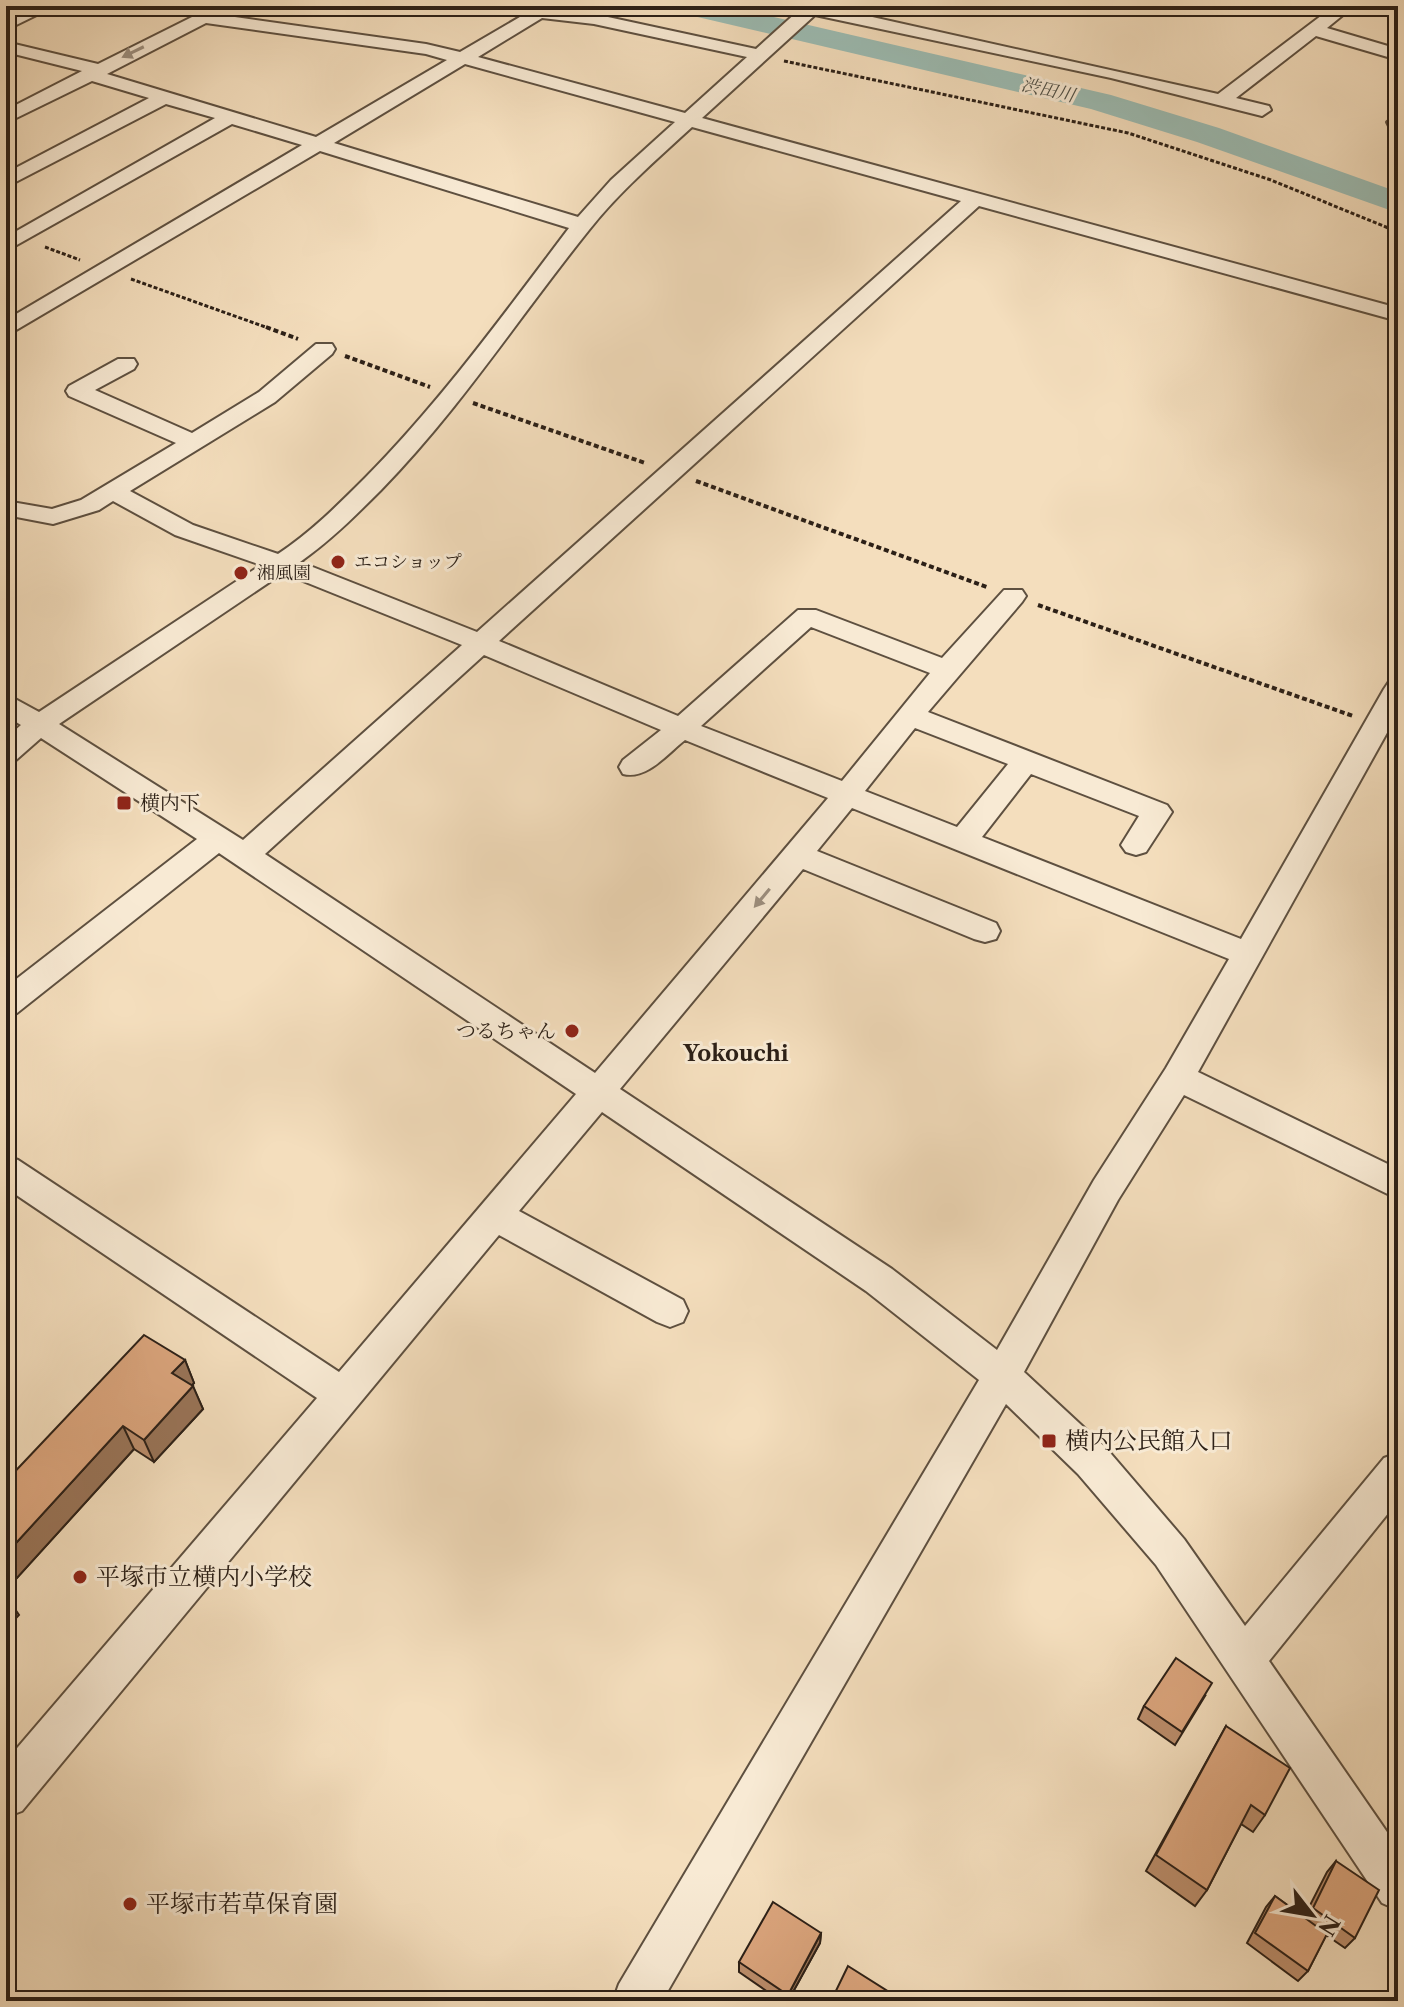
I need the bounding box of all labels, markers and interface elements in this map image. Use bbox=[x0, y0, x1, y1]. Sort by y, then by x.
one-way arrow bbox=[122, 45, 145, 59]
water label: 渋田川 bbox=[1019, 73, 1079, 107]
place label: エコショップ bbox=[354, 551, 462, 573]
marker: エコショップ bbox=[329, 553, 347, 571]
place label: 湘風園 bbox=[257, 562, 311, 584]
marker: 湘風園 bbox=[232, 564, 250, 582]
place label: 横内下 bbox=[140, 791, 200, 815]
marker: 横内下 bbox=[115, 794, 133, 812]
one-way arrow bbox=[754, 888, 771, 908]
place label: つるちゃん bbox=[456, 1019, 556, 1043]
marker: つるちゃん bbox=[563, 1022, 581, 1040]
district label: Yokouchi bbox=[682, 1040, 789, 1067]
place label: 横内公民館入口 bbox=[1065, 1426, 1233, 1455]
marker: 横内公民館入口 bbox=[1040, 1432, 1058, 1450]
place label: 平塚市立横内小学校 bbox=[96, 1562, 312, 1591]
marker: 平塚市立横内小学校 bbox=[71, 1568, 89, 1586]
north arrow bbox=[1272, 1875, 1352, 1955]
place label: 平塚市若草保育園 bbox=[146, 1889, 338, 1918]
marker: 平塚市若草保育園 bbox=[121, 1895, 139, 1913]
text: N bbox=[1312, 1910, 1345, 1940]

